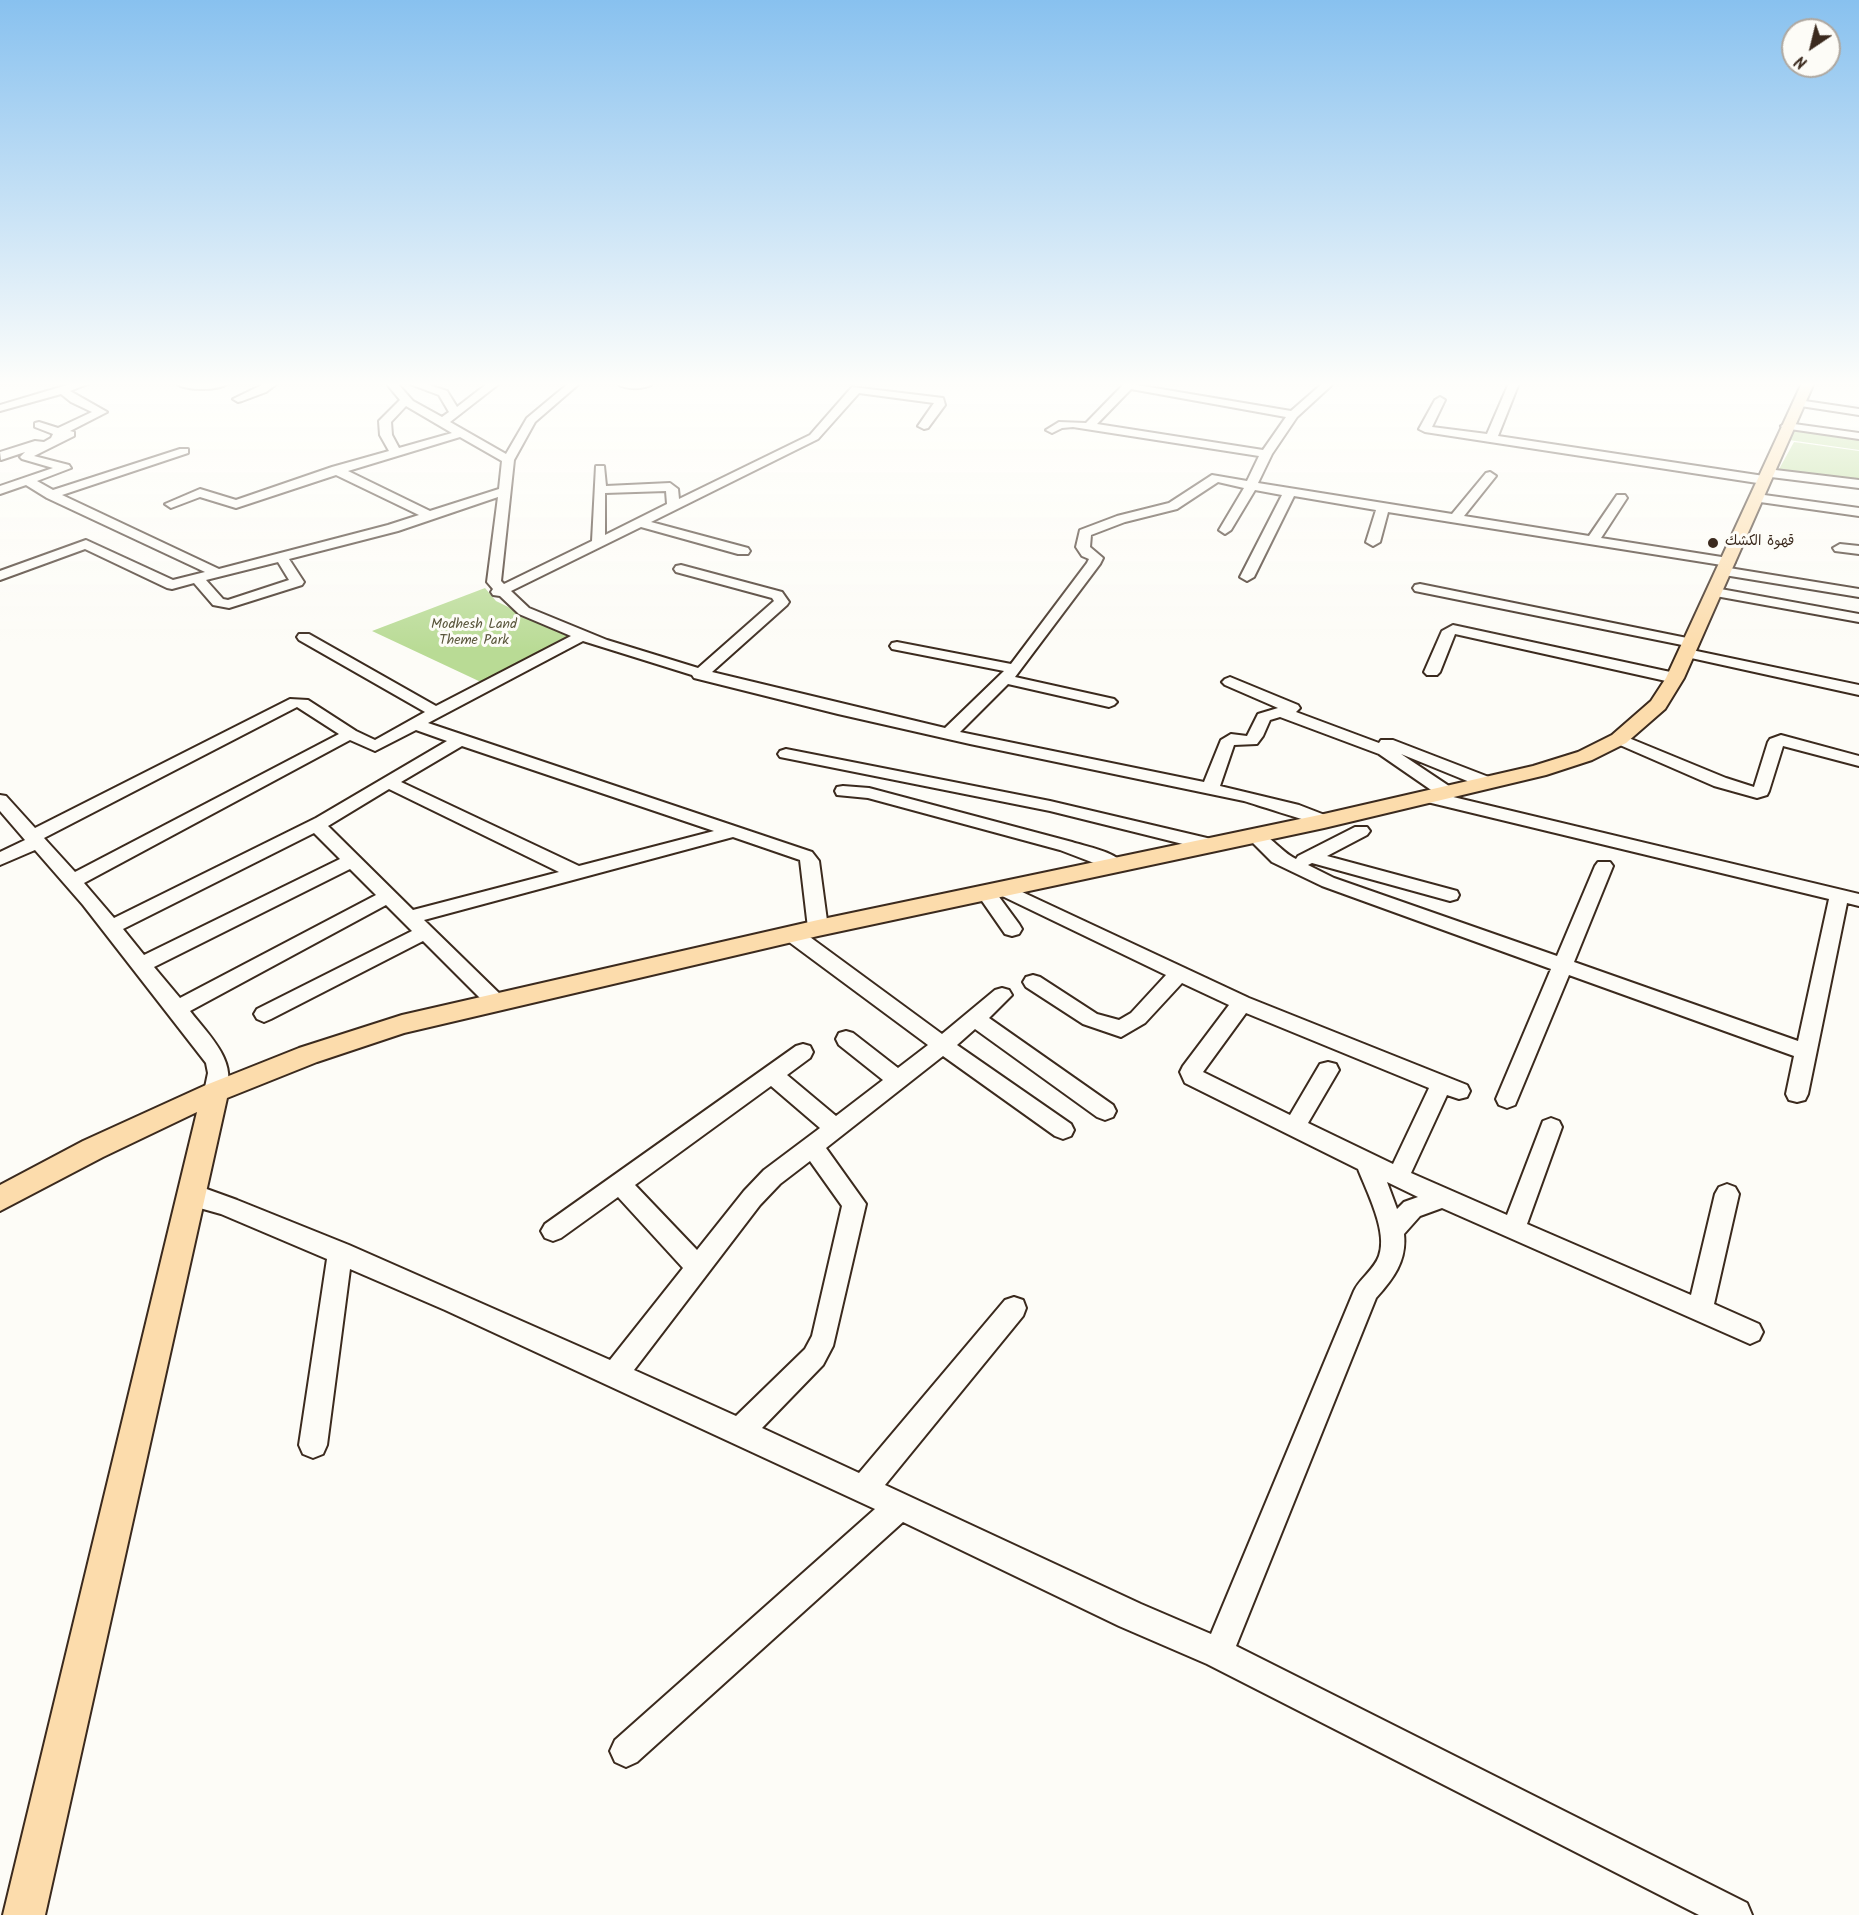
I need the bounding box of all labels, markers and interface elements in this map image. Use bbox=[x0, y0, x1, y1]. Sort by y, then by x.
north arrow bbox=[1781, 18, 1841, 78]
text: N bbox=[1790, 48, 1813, 75]
place label: قهوة الكشك bbox=[1725, 535, 1794, 551]
marker: قهوة الكشك bbox=[1706, 536, 1720, 550]
park label: Modhesh Land Theme Park bbox=[431, 618, 517, 650]

